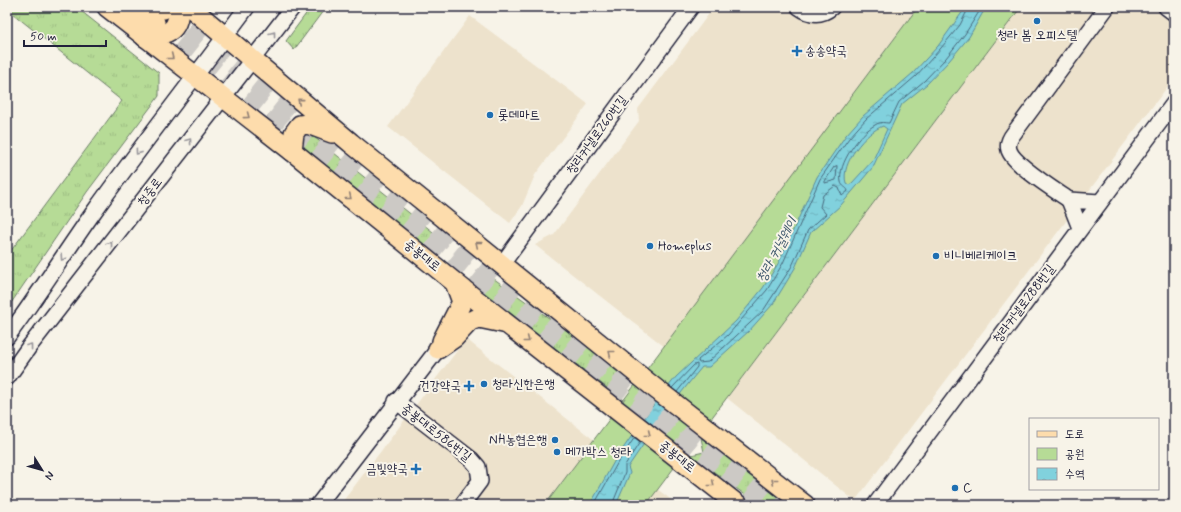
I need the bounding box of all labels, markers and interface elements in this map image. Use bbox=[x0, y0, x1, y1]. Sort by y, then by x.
marker: 청라 봄 오피스텔 bbox=[1032, 16, 1042, 26]
scale bar bbox=[24, 22, 106, 48]
place label: 청라 봄 오피스텔 bbox=[997, 27, 1078, 44]
text: 50 m bbox=[30, 29, 57, 45]
one-way arrow bbox=[268, 31, 275, 38]
place label: 송송약국 bbox=[805, 43, 847, 60]
marker: 송송약국 bbox=[792, 46, 802, 56]
one-way arrow bbox=[166, 52, 173, 59]
street label: 청라커낼로260번길 bbox=[563, 92, 631, 178]
one-way arrow bbox=[297, 99, 305, 106]
place label: 롯데마트 bbox=[498, 107, 540, 124]
marker: 롯데마트 bbox=[485, 110, 495, 120]
one-way arrow bbox=[243, 111, 250, 118]
one-way arrow bbox=[184, 138, 191, 145]
one-way arrow bbox=[135, 148, 143, 155]
street label: 청중로 bbox=[134, 174, 166, 210]
one-way arrow bbox=[345, 192, 352, 199]
water label: 청라 커널웨이 bbox=[752, 213, 803, 286]
street label: 중봉대로 bbox=[400, 236, 444, 276]
place label: Homeplus bbox=[658, 238, 712, 255]
marker: Homeplus bbox=[645, 241, 655, 251]
one-way arrow bbox=[106, 242, 113, 249]
one-way arrow bbox=[475, 242, 482, 249]
place label: 비니베리케이크 bbox=[944, 248, 1017, 265]
marker: 비니베리케이크 bbox=[931, 251, 941, 261]
one-way arrow bbox=[60, 254, 68, 261]
street label: 청라커낼로288번길 bbox=[989, 261, 1059, 347]
one-way arrow bbox=[522, 335, 529, 342]
one-way arrow bbox=[25, 344, 32, 351]
one-way arrow bbox=[609, 350, 616, 357]
place label: 청라신한은행 bbox=[492, 376, 555, 393]
place label: 건강약국 bbox=[419, 378, 461, 395]
marker: 청라신한은행 bbox=[479, 379, 489, 389]
marker: 건강약국 bbox=[464, 381, 474, 391]
street label: 중봉대로586번길 bbox=[397, 400, 475, 466]
legend bbox=[1029, 418, 1159, 490]
text: 도로 bbox=[1065, 427, 1084, 443]
one-way arrow bbox=[643, 429, 650, 436]
place label: NH농협은행 bbox=[489, 432, 547, 449]
marker: NH농협은행 bbox=[550, 435, 560, 445]
street label: 중봉대로 bbox=[655, 437, 699, 477]
place label: 메가박스 청라 bbox=[565, 444, 632, 461]
marker: 메가박스 청라 bbox=[552, 447, 562, 457]
text: 공원 bbox=[1065, 447, 1084, 463]
north arrow bbox=[22, 450, 62, 490]
place label: 금빛약국 bbox=[366, 461, 408, 478]
marker: 금빛약국 bbox=[411, 464, 421, 474]
text: 수역 bbox=[1065, 467, 1085, 483]
text: N bbox=[41, 468, 57, 483]
one-way arrow bbox=[707, 479, 714, 486]
one-way arrow bbox=[771, 479, 778, 486]
place label: C bbox=[963, 480, 972, 497]
marker: C bbox=[950, 483, 960, 493]

